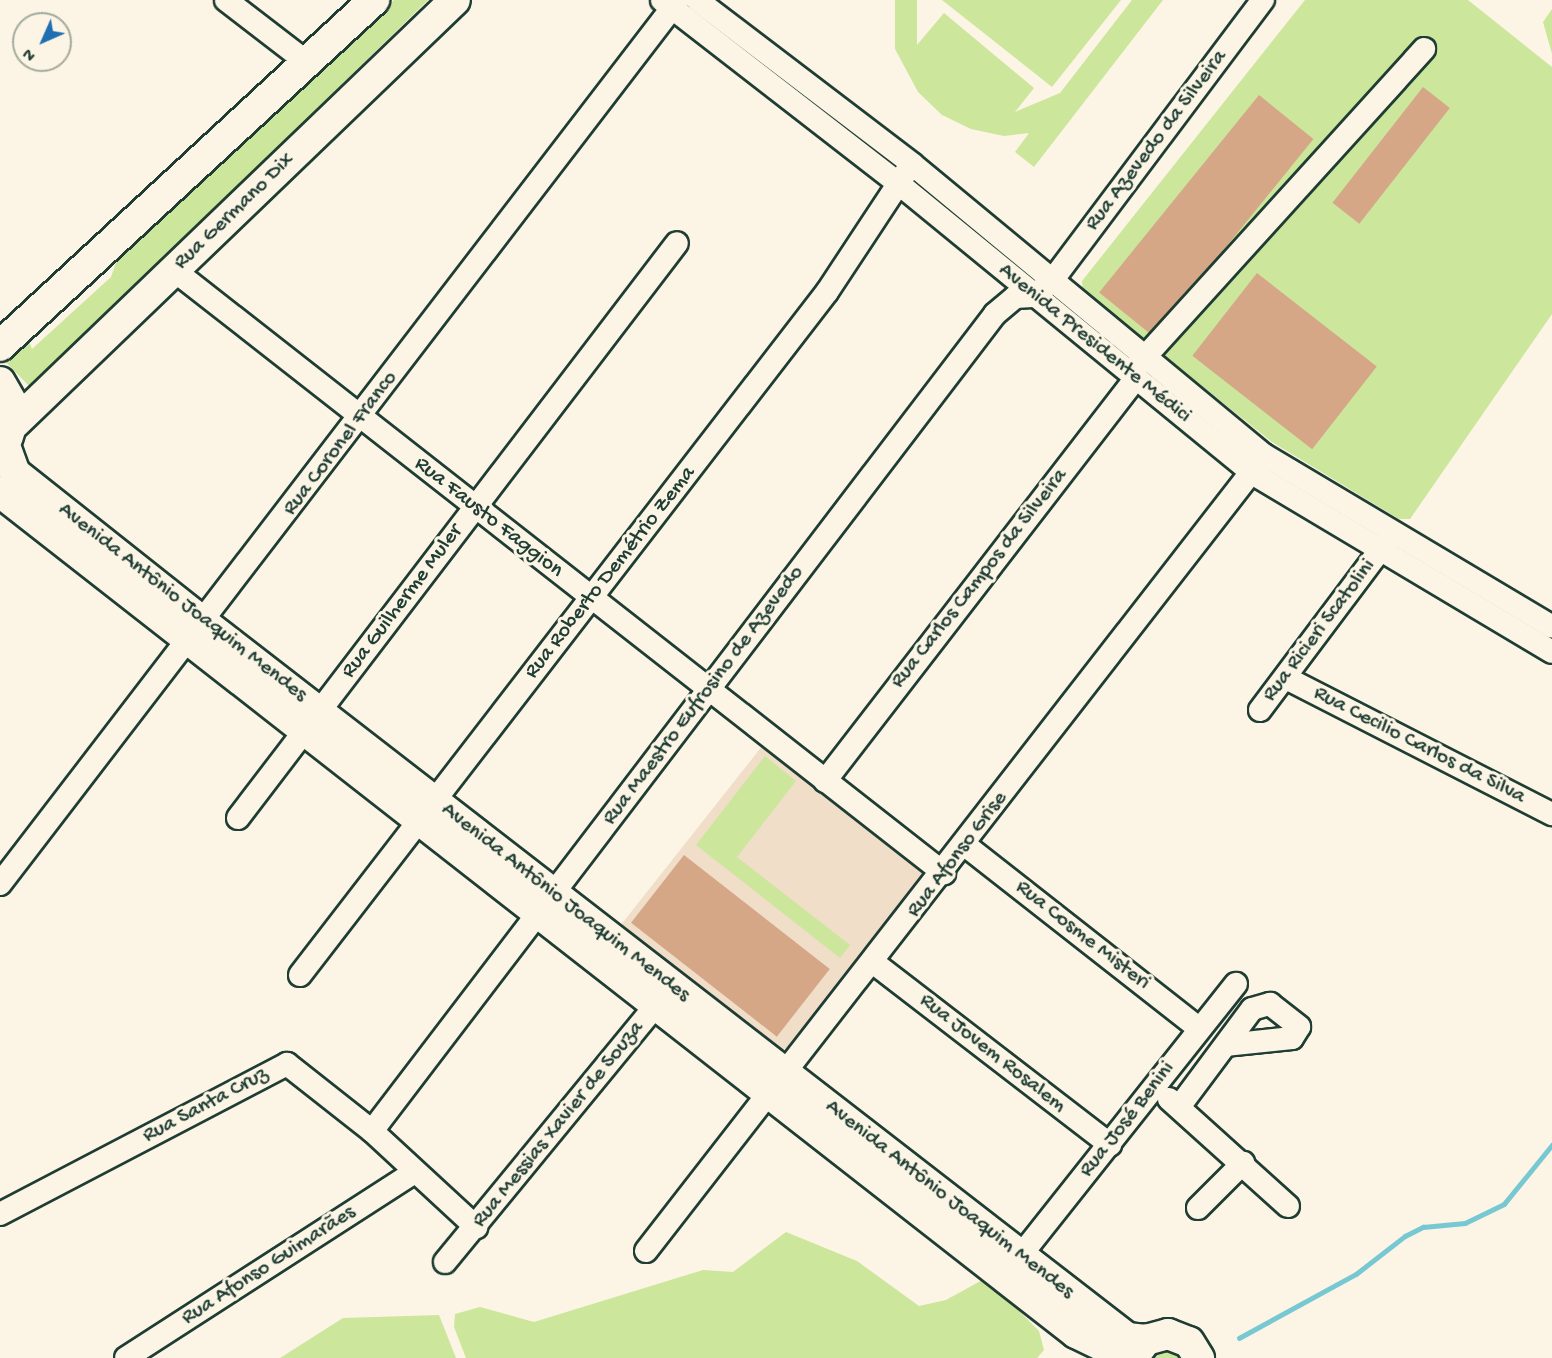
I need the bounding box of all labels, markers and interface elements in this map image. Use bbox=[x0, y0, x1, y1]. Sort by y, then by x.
north arrow bbox=[12, 12, 72, 72]
text: N bbox=[20, 43, 41, 64]
street label: Rua Azevedo da Silveira bbox=[1080, 45, 1234, 237]
street label: Rua Germano Dix bbox=[169, 148, 301, 276]
street label: Avenida Presidente Médici bbox=[992, 258, 1196, 430]
street label: Rua Coronel Franco bbox=[278, 366, 404, 522]
street label: Rua Fausto Faggion bbox=[408, 452, 568, 584]
street label: Rua Roberto Demétrio Zema bbox=[520, 461, 702, 685]
street label: Rua Carlos Campos da Silveira bbox=[886, 464, 1074, 694]
street label: Avenida Antônio Joaquim Mendes bbox=[52, 497, 312, 709]
street label: Rua Guilherme Muler bbox=[337, 520, 469, 684]
street label: Rua Ricieri Scatolini bbox=[1258, 554, 1382, 708]
street label: Rua Maestro Eufrosino de Azevedo bbox=[598, 561, 810, 831]
street label: Rua Cecilio Carlos da Silva bbox=[1308, 681, 1530, 811]
street label: Rua Afonso Grise bbox=[902, 787, 1014, 923]
street label: Avenida Antônio Joaquim Mendes bbox=[435, 797, 695, 1009]
street label: Rua Cosme Misteri bbox=[1009, 875, 1155, 997]
street label: Rua Jovem Rosalem bbox=[913, 988, 1071, 1120]
street label: Rua Messias Xavier de Souza bbox=[467, 1016, 651, 1234]
street label: Rua José Benini bbox=[1074, 1057, 1182, 1183]
street label: Rua Santa Cruz bbox=[139, 1062, 273, 1150]
street label: Avenida Antônio Joaquim Mendes bbox=[819, 1094, 1079, 1306]
street label: Rua Afonso Guimarães bbox=[177, 1200, 361, 1332]

